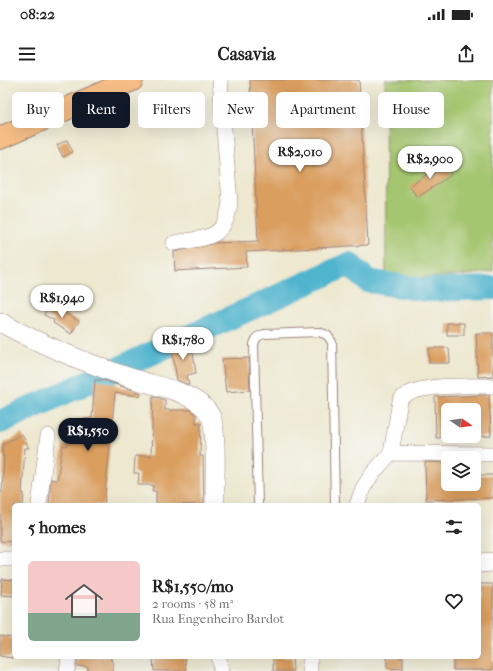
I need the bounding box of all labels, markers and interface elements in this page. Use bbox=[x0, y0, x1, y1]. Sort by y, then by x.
text: 08:22 bbox=[20, 5, 55, 23]
icon: menu bbox=[16, 43, 38, 65]
icon: share bbox=[455, 43, 477, 65]
text: Casavia bbox=[218, 44, 275, 65]
chip: Buy bbox=[12, 92, 64, 128]
chip: Rent bbox=[72, 92, 130, 128]
chip: Filters bbox=[138, 92, 205, 128]
chip: New bbox=[213, 92, 268, 128]
chip: Apartment bbox=[276, 92, 370, 128]
chip: House bbox=[378, 92, 444, 128]
pin: R$2,010 bbox=[263, 139, 337, 173]
text: R$2,010 bbox=[278, 144, 322, 159]
pin: R$2,900 bbox=[393, 146, 467, 180]
text: R$2,900 bbox=[407, 151, 453, 166]
pin: R$1,940 bbox=[25, 285, 99, 319]
text: R$1,940 bbox=[39, 290, 85, 305]
pin: R$1,780 bbox=[146, 327, 220, 361]
text: R$1,780 bbox=[161, 332, 205, 347]
north arrow bbox=[441, 403, 481, 443]
map controls bbox=[441, 403, 481, 491]
pin: R$1,550 bbox=[51, 418, 125, 452]
text: R$1,550 bbox=[67, 423, 109, 438]
button: layers bbox=[441, 451, 481, 491]
icon: filters bbox=[443, 516, 465, 538]
text: 5 homes bbox=[28, 517, 86, 537]
text: R$1,550/mo bbox=[152, 576, 233, 596]
icon: home bbox=[60, 577, 108, 625]
icon: heart bbox=[443, 590, 465, 612]
text: 2 rooms · 58 m² bbox=[152, 596, 233, 611]
text: Rua Engenheiro Bardot bbox=[152, 611, 284, 626]

